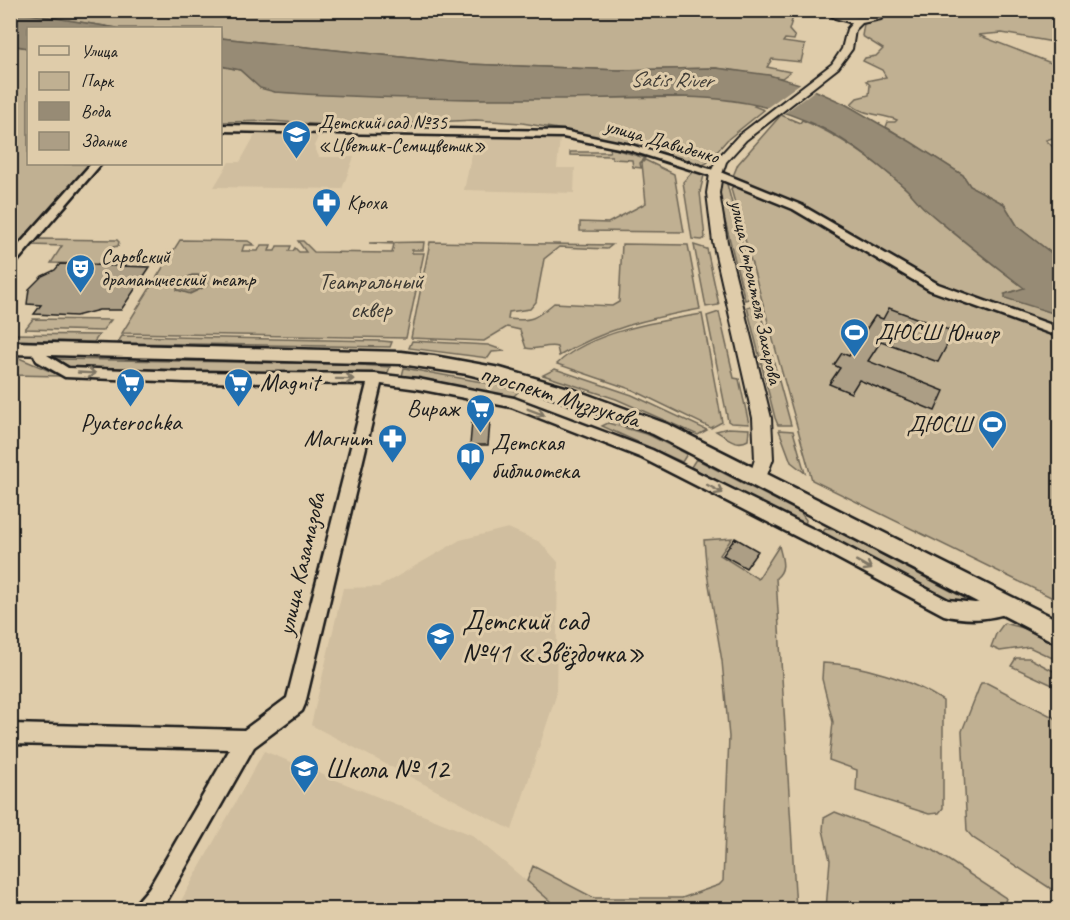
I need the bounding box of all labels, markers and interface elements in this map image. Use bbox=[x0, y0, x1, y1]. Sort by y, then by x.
legend bbox=[27, 27, 222, 165]
text: Улица bbox=[81, 40, 118, 62]
water label: Satis River bbox=[630, 65, 716, 95]
text: Парк bbox=[81, 70, 115, 92]
text: Вода bbox=[81, 100, 112, 122]
place label: Детский сад №35 «Цветик-Семицветик» bbox=[318, 110, 486, 158]
street label: улица Давиденко bbox=[601, 113, 723, 169]
school or university icon: Детский сад №35 «Цветик-Семицветик» bbox=[281, 118, 313, 160]
text: Здание bbox=[81, 130, 127, 152]
pharmacy icon: Кроха bbox=[310, 186, 342, 228]
place label: Кроха bbox=[347, 190, 389, 215]
street label: улица Строителя Захарова bbox=[724, 197, 788, 388]
place label: Саровский драматический театр bbox=[101, 244, 257, 292]
theatre icon: Саровский драматический театр bbox=[64, 252, 96, 294]
park label: Театральный сквер bbox=[319, 266, 425, 324]
sports icon: ДЮСШ Юниор bbox=[838, 316, 870, 358]
place label: ДЮСШ Юниор bbox=[875, 317, 1001, 347]
street label: проспект Музрукова bbox=[477, 358, 645, 436]
supermarket icon: Pyaterochka bbox=[115, 366, 147, 408]
supermarket icon: Magnit bbox=[223, 366, 255, 408]
one-way arrow bbox=[76, 367, 96, 378]
place label: Magnit bbox=[260, 367, 323, 397]
one-way arrow bbox=[334, 373, 354, 385]
supermarket icon: Вираж bbox=[464, 392, 496, 434]
place label: Вираж bbox=[407, 393, 462, 423]
place label: Pyaterochka bbox=[80, 407, 183, 437]
one-way arrow bbox=[526, 407, 545, 418]
sports icon: ДЮСШ bbox=[977, 408, 1009, 450]
place label: ДЮСШ bbox=[906, 409, 976, 439]
pharmacy icon: Магнит bbox=[377, 422, 409, 464]
place label: Магнит bbox=[304, 423, 373, 453]
place label: Детская библиотека bbox=[491, 427, 580, 485]
library icon: Детская библиотека bbox=[454, 440, 486, 482]
one-way arrow bbox=[705, 484, 723, 495]
street label: улица Казамазова bbox=[270, 489, 332, 640]
one-way arrow bbox=[855, 560, 872, 572]
place label: Детский сад №41 «Звёздочка» bbox=[462, 603, 645, 671]
school or university icon: Детский сад №41 «Звёздочка» bbox=[425, 620, 457, 662]
place label: Школа № 12 bbox=[325, 751, 451, 786]
school or university icon: Школа № 12 bbox=[288, 752, 320, 794]

